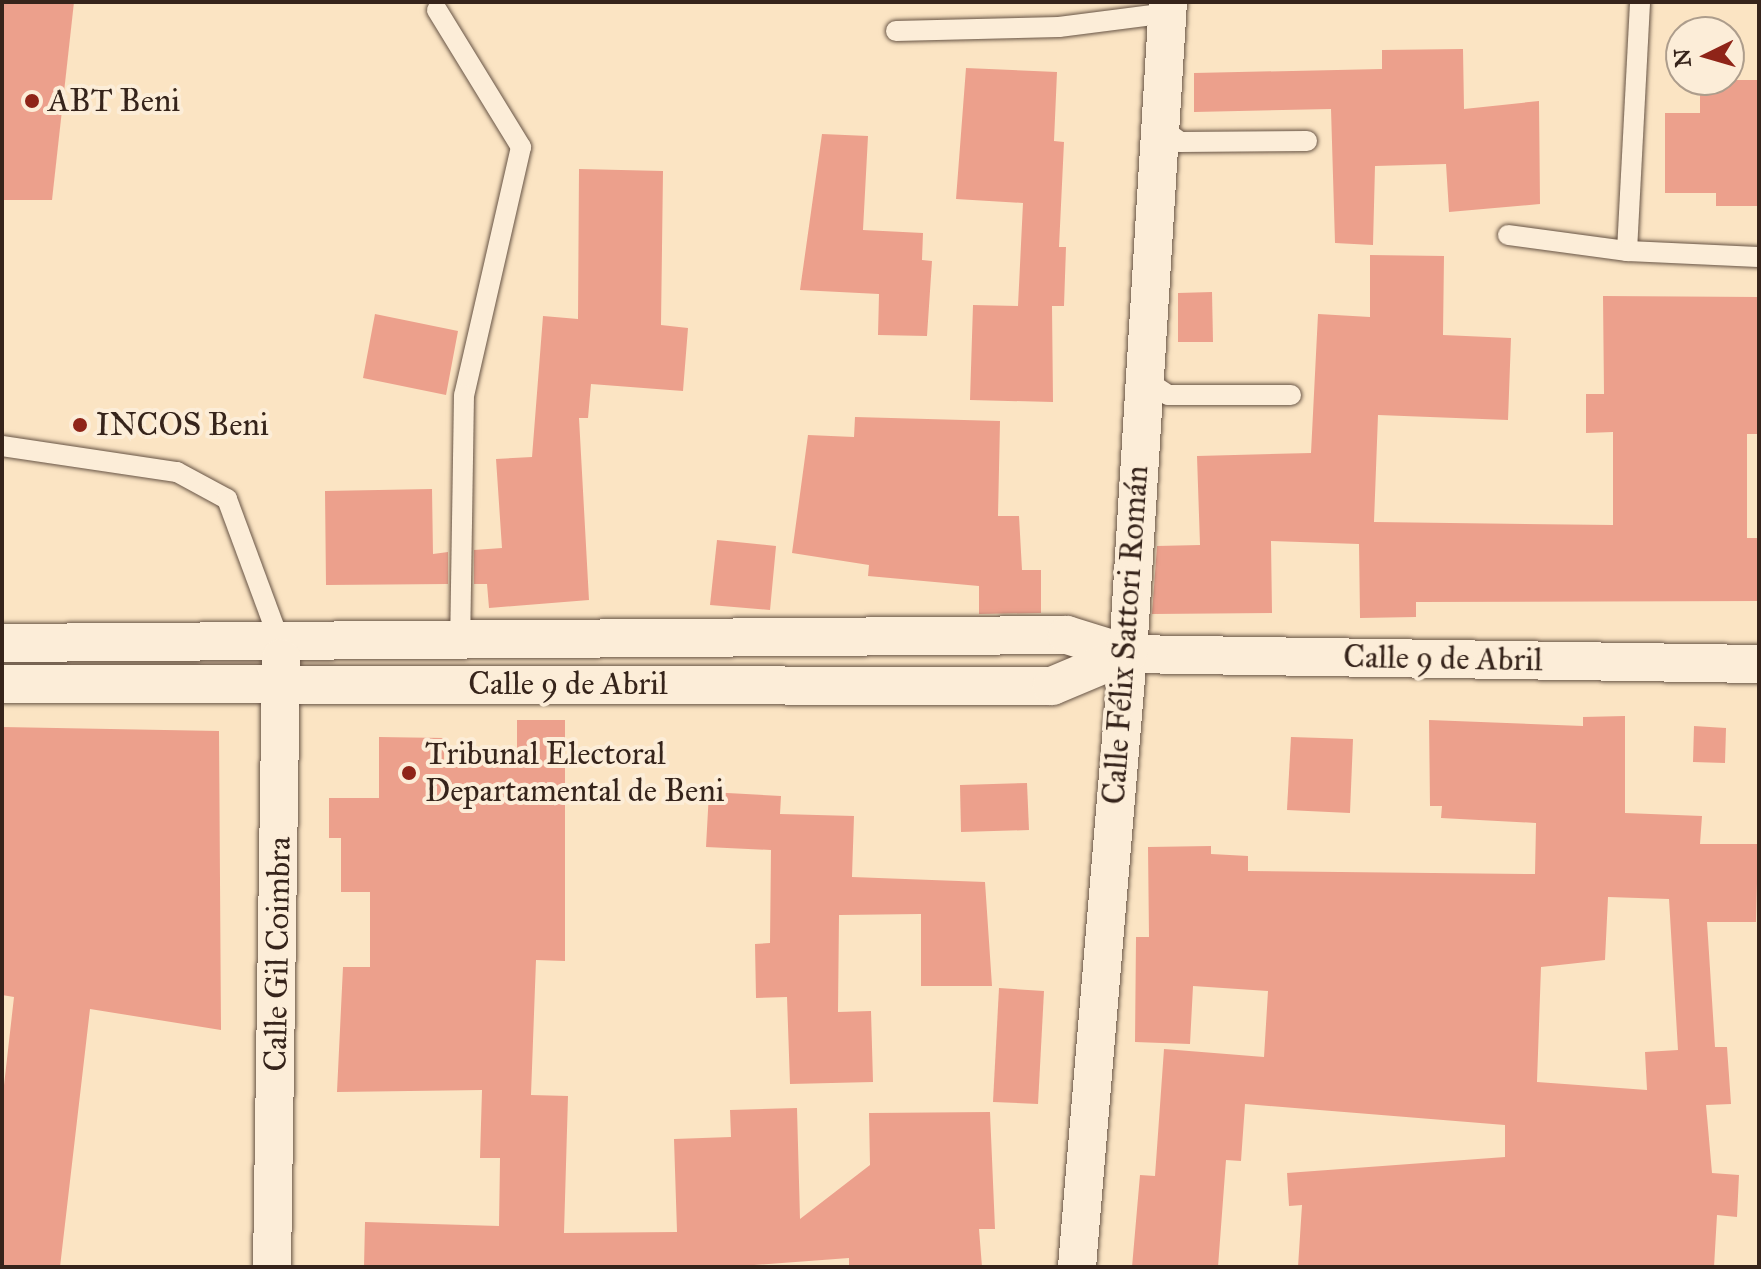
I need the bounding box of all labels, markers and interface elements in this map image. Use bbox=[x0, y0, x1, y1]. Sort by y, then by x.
north arrow bbox=[1665, 16, 1745, 96]
text: N bbox=[1668, 47, 1697, 68]
place label: ABT Beni bbox=[48, 82, 180, 120]
marker: ABT Beni bbox=[23, 92, 41, 110]
place label: INCOS Beni bbox=[96, 406, 269, 444]
marker: INCOS Beni bbox=[71, 416, 89, 434]
street label: Calle Félix Sattori Román bbox=[1095, 464, 1157, 806]
street label: Calle 9 de Abril bbox=[1343, 638, 1543, 680]
street label: Calle 9 de Abril bbox=[468, 665, 668, 703]
place label: Tribunal Electoral Departamental de Beni bbox=[425, 736, 724, 811]
marker: Tribunal Electoral Departamental de Beni bbox=[400, 764, 418, 782]
street label: Calle Gil Coimbra bbox=[257, 836, 299, 1072]

